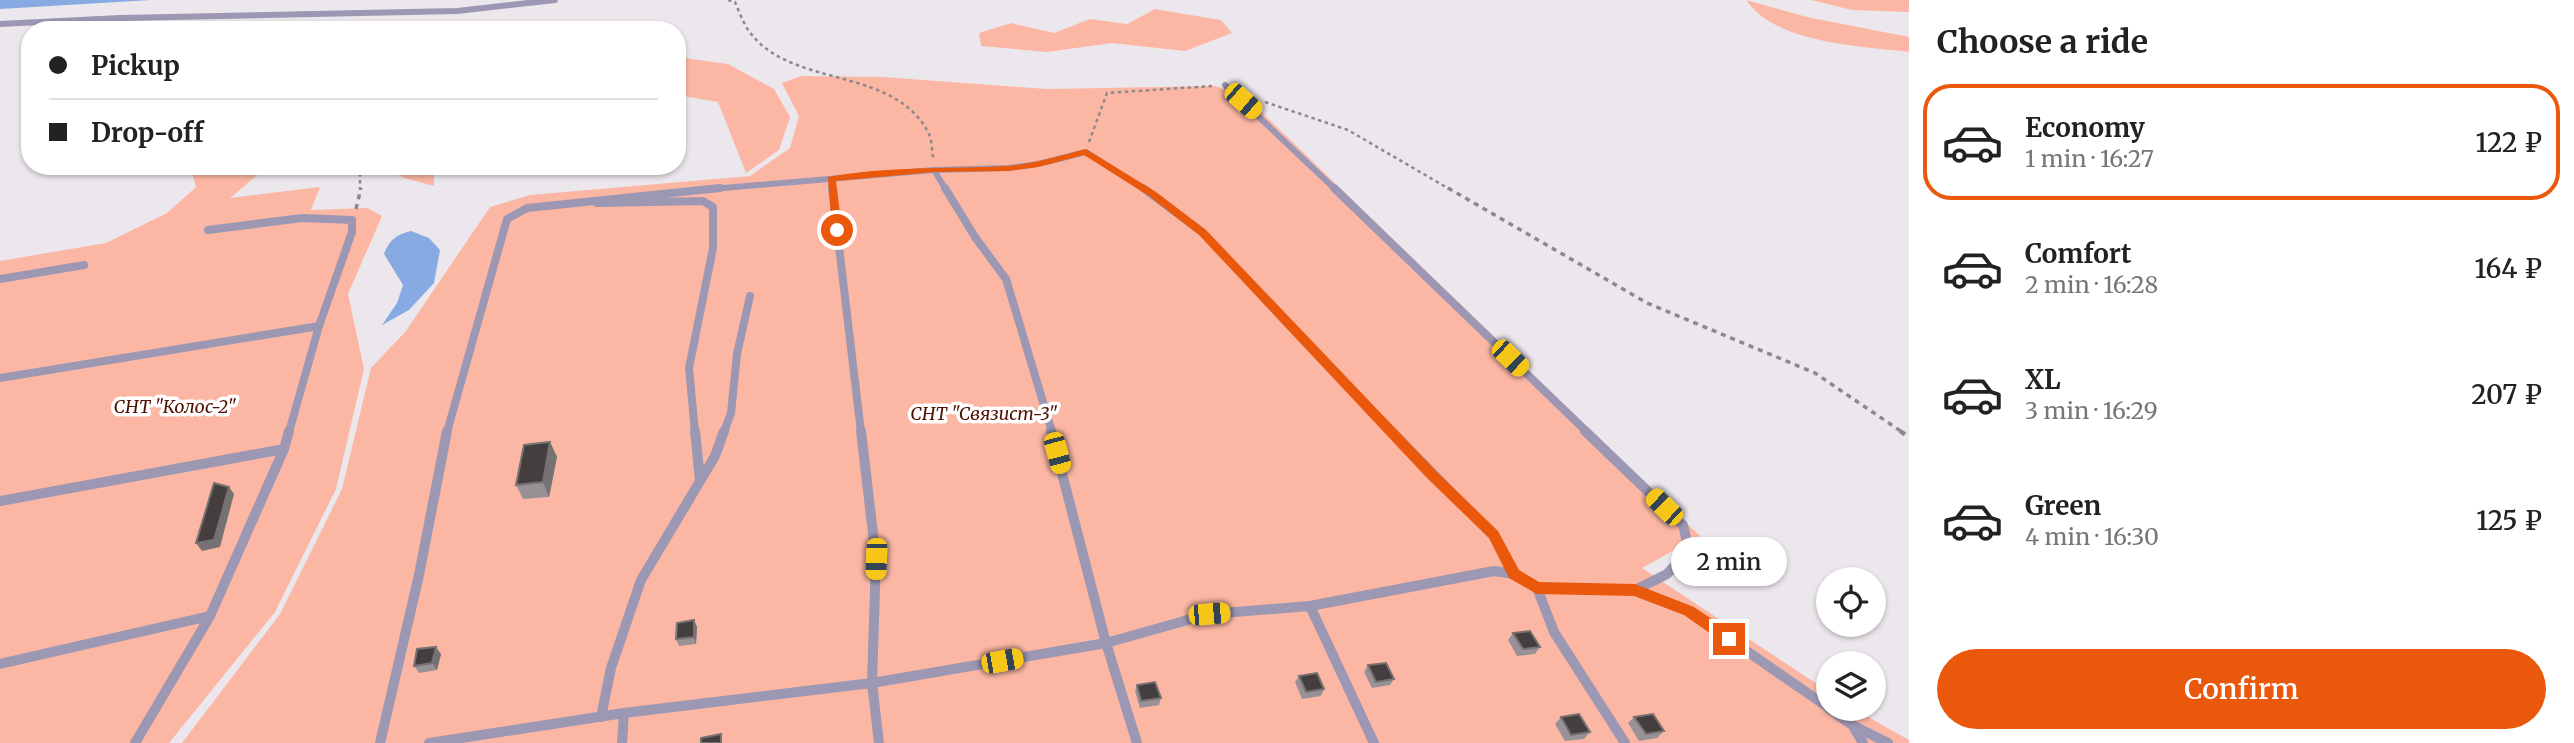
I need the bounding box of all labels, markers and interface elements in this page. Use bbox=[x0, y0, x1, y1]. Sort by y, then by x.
text: Choose a ride bbox=[1937, 22, 2148, 62]
text: Pickup bbox=[91, 49, 180, 82]
car bbox=[1221, 79, 1266, 123]
icon: car bbox=[1941, 111, 2004, 174]
text: Economy bbox=[2025, 111, 2145, 144]
text: Drop-off bbox=[91, 116, 204, 149]
text: 122 ₽ bbox=[2476, 126, 2542, 159]
text: 1 min · 16:27 bbox=[2025, 144, 2154, 173]
route start bbox=[821, 214, 853, 246]
icon: car bbox=[1941, 237, 2004, 300]
text: Comfort bbox=[2025, 237, 2131, 270]
text: 164 ₽ bbox=[2475, 252, 2542, 285]
text: 2 min · 16:28 bbox=[2025, 270, 2158, 299]
car bbox=[1488, 336, 1533, 380]
icon: car bbox=[1941, 363, 2004, 426]
text: XL bbox=[2025, 363, 2061, 396]
text: 207 ₽ bbox=[2471, 378, 2542, 411]
park label: СНТ "Колос-2" bbox=[114, 395, 236, 418]
text: 3 min · 16:29 bbox=[2025, 396, 2158, 425]
park label: СНТ "Связист-3" bbox=[910, 402, 1058, 425]
car bbox=[1042, 430, 1073, 476]
car bbox=[1642, 485, 1687, 529]
icon: car bbox=[1941, 489, 2004, 552]
text: Green bbox=[2025, 489, 2101, 522]
text: 125 ₽ bbox=[2476, 504, 2542, 537]
text: 4 min · 16:30 bbox=[2025, 522, 2159, 551]
car bbox=[865, 538, 888, 580]
callout: 2 min bbox=[1671, 538, 1787, 586]
text: 2 min bbox=[1697, 547, 1761, 576]
map controls bbox=[1816, 567, 1886, 721]
button: locate bbox=[1816, 567, 1886, 637]
car bbox=[1188, 602, 1231, 626]
route end bbox=[1713, 623, 1745, 655]
car bbox=[980, 647, 1025, 675]
button: Confirm bbox=[1937, 649, 2546, 729]
button: layers bbox=[1816, 651, 1886, 721]

